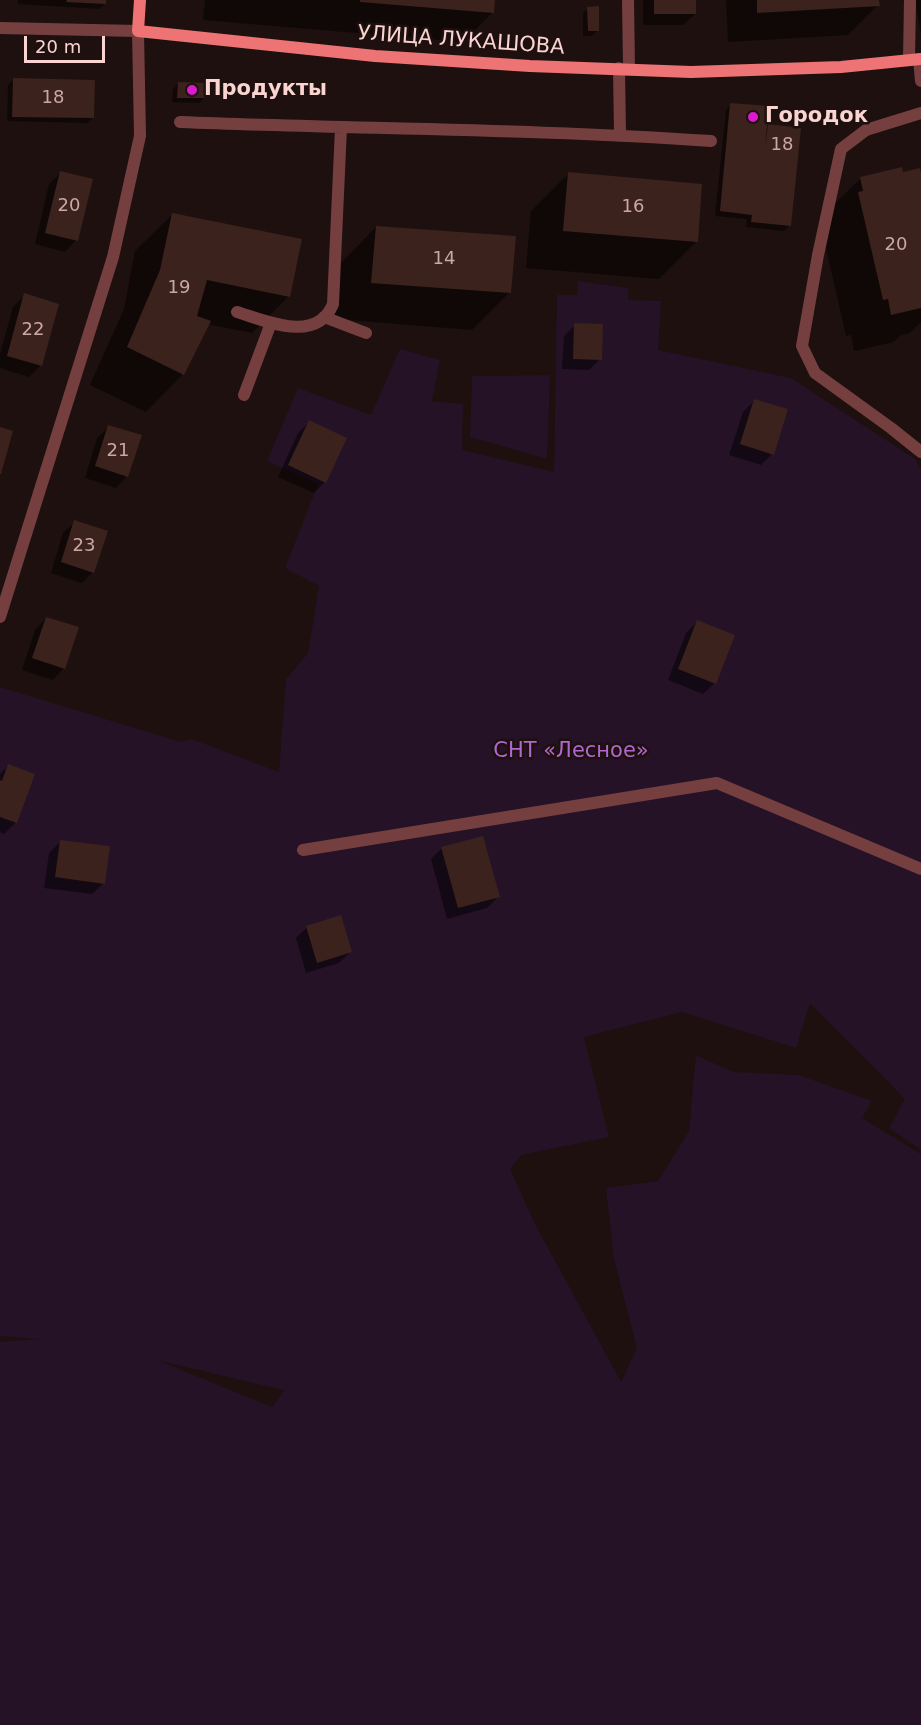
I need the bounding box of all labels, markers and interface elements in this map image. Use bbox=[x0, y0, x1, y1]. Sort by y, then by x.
street label: УЛИЦА ЛУКАШОВА bbox=[357, 21, 565, 61]
scale bar bbox=[27, 24, 108, 62]
text: 20 m bbox=[35, 36, 81, 57]
place label: Продукты bbox=[204, 77, 327, 103]
marker: Продукты bbox=[185, 83, 199, 97]
house number: 18 bbox=[42, 87, 64, 109]
place label: Городок bbox=[765, 104, 868, 130]
marker: Городок bbox=[746, 110, 760, 124]
house number: 18 bbox=[771, 134, 793, 156]
house number: 20 bbox=[58, 195, 80, 217]
house number: 16 bbox=[622, 196, 644, 218]
house number: 20 bbox=[885, 234, 907, 256]
house number: 14 bbox=[433, 248, 455, 270]
house number: 19 bbox=[168, 277, 190, 299]
house number: 22 bbox=[22, 319, 44, 341]
house number: 21 bbox=[107, 440, 129, 462]
house number: 23 bbox=[73, 535, 95, 557]
park label: СНТ «Лесное» bbox=[493, 739, 649, 765]

